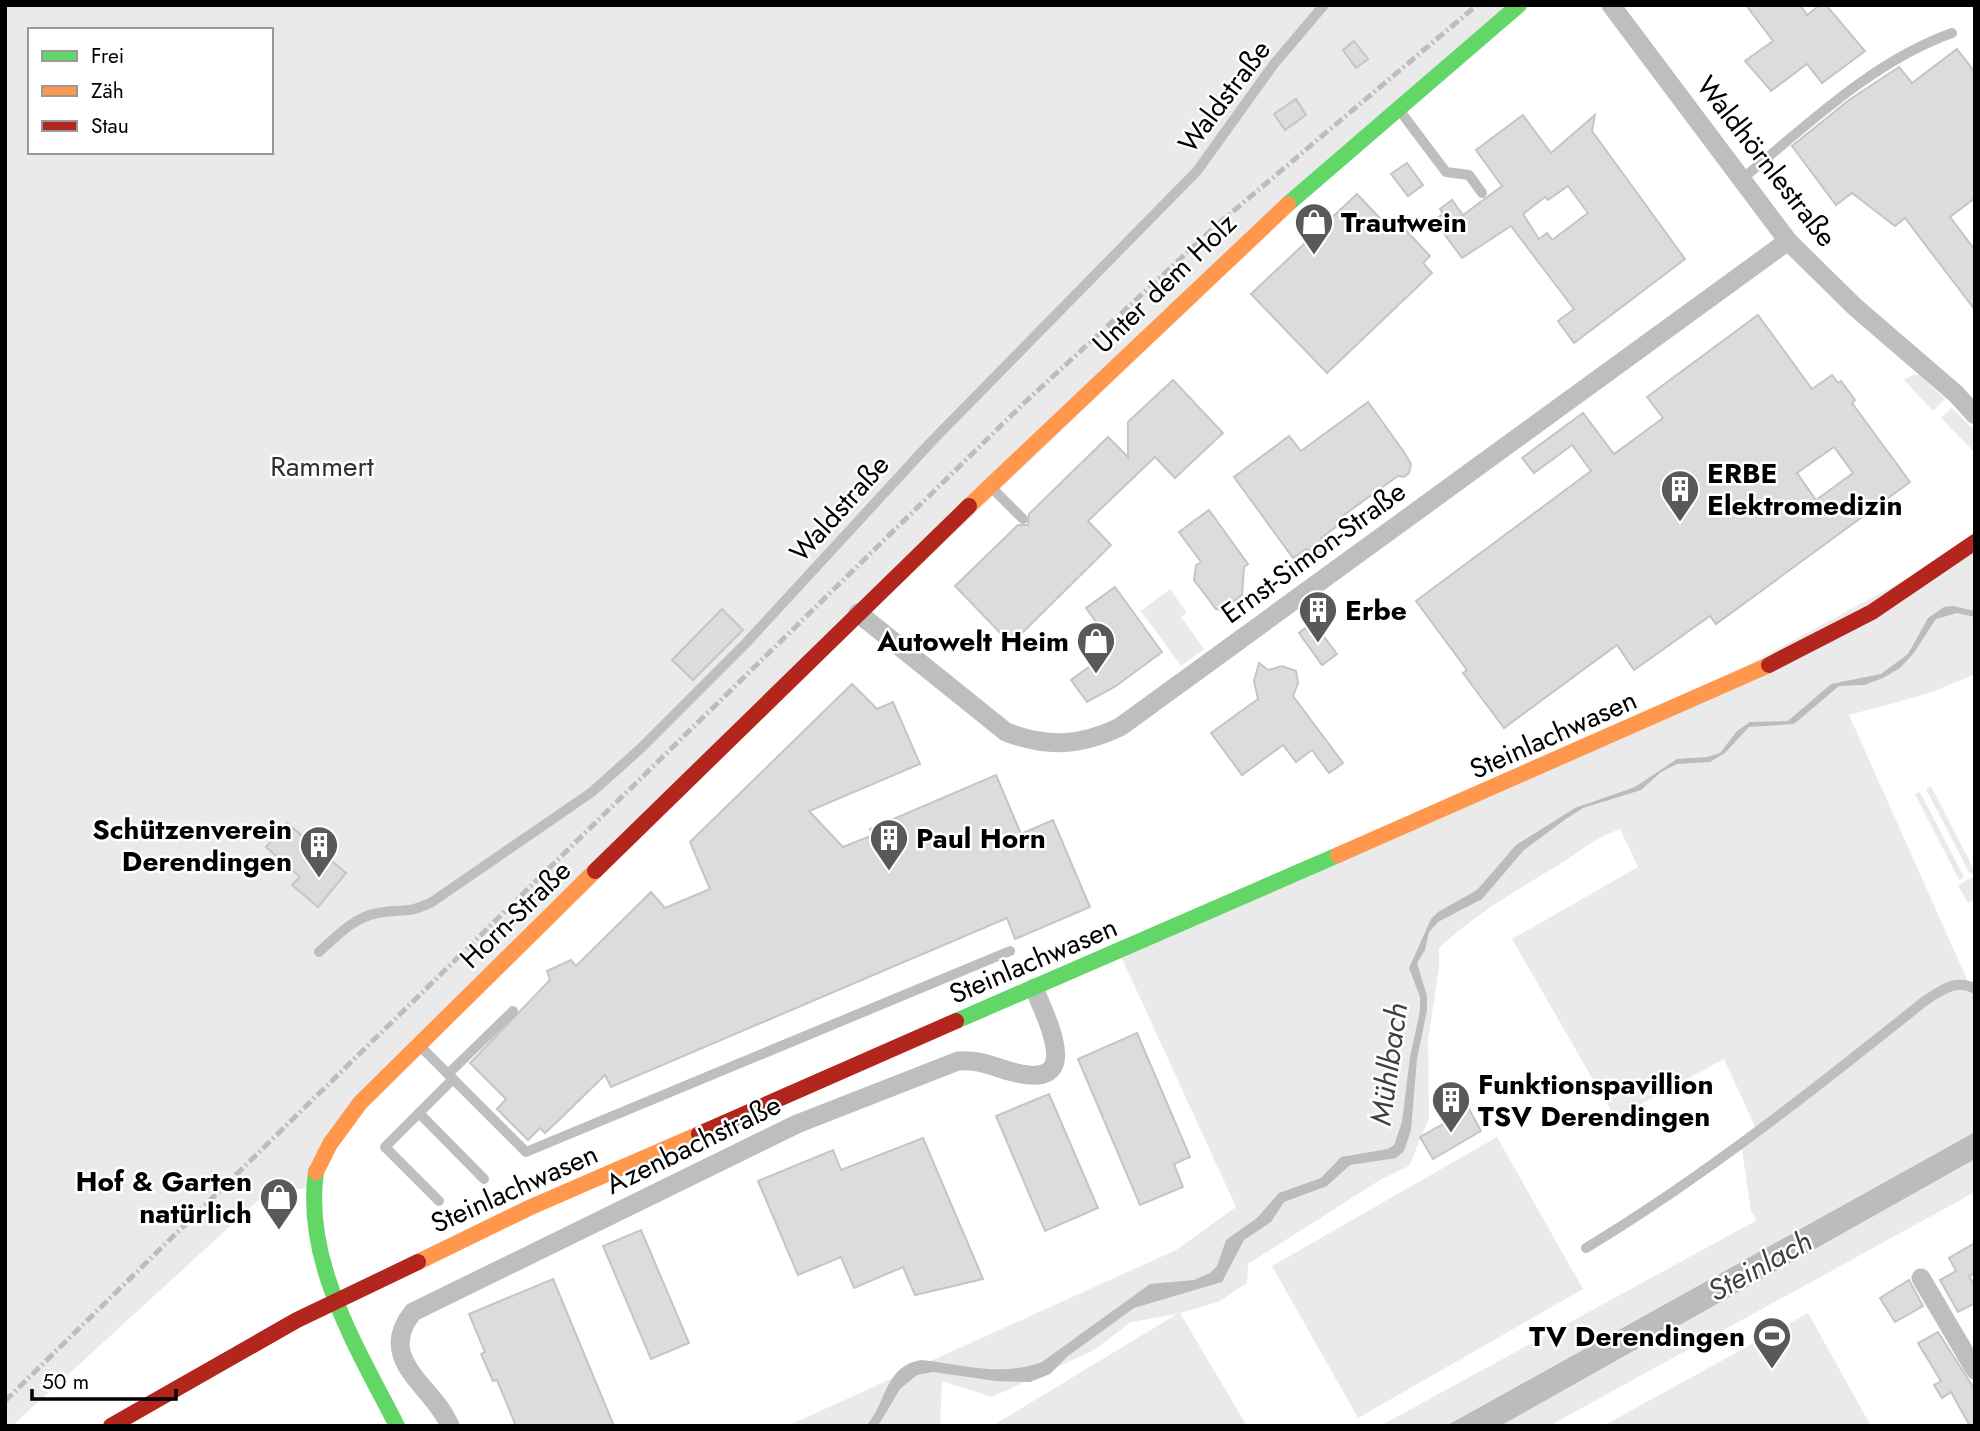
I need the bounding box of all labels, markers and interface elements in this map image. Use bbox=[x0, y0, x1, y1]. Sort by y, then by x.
legend bbox=[28, 28, 273, 154]
street label: Waldstraße bbox=[1168, 31, 1281, 161]
text: Frei bbox=[91, 41, 124, 71]
street label: Waldhörnlestraße bbox=[1687, 67, 1847, 256]
text: Zäh bbox=[91, 76, 124, 106]
text: Stau bbox=[91, 111, 129, 141]
shop icon: Trautwein bbox=[1293, 201, 1335, 256]
place label: Trautwein bbox=[1341, 202, 1467, 243]
street label: Unter dem Holz bbox=[1083, 204, 1246, 363]
park label: Rammert bbox=[270, 446, 374, 487]
street label: Waldstraße bbox=[780, 446, 899, 571]
place label: ERBE Elektromedizin bbox=[1707, 453, 1903, 526]
building icon: ERBE Elektromedizin bbox=[1659, 468, 1701, 523]
street label: Ernst-Simon-Straße bbox=[1213, 471, 1414, 633]
building icon: Erbe bbox=[1297, 589, 1339, 644]
place label: Erbe bbox=[1345, 590, 1407, 631]
shop icon: Autowelt Heim bbox=[1075, 620, 1117, 675]
place label: Autowelt Heim bbox=[876, 621, 1069, 662]
street label: Steinlachwasen bbox=[1463, 679, 1643, 790]
place label: Schützenverein Derendingen bbox=[92, 809, 292, 882]
building icon: Paul Horn bbox=[868, 817, 910, 872]
place label: Paul Horn bbox=[916, 818, 1046, 859]
building icon: Schützenverein Derendingen bbox=[298, 824, 340, 879]
street label: Horn-Straße bbox=[450, 851, 580, 978]
street label: Steinlachwasen bbox=[943, 907, 1124, 1014]
water label: Mühlbach bbox=[1359, 1000, 1418, 1128]
place label: Funktionspavillion TSV Derendingen bbox=[1478, 1064, 1713, 1137]
building icon: Funktionspavillion TSV Derendingen bbox=[1430, 1079, 1472, 1134]
street label: Azenbachstraße bbox=[599, 1084, 788, 1205]
street label: Steinlachwasen bbox=[424, 1133, 604, 1244]
place label: Hof & Garten natürlich bbox=[76, 1161, 252, 1234]
shop icon: Hof & Garten natürlich bbox=[258, 1176, 300, 1231]
water label: Steinlach bbox=[1700, 1219, 1820, 1312]
sports icon: TV Derendingen bbox=[1751, 1315, 1793, 1370]
place label: TV Derendingen bbox=[1529, 1316, 1745, 1357]
scale bar bbox=[32, 1358, 175, 1402]
text: 50 m bbox=[42, 1367, 89, 1397]

